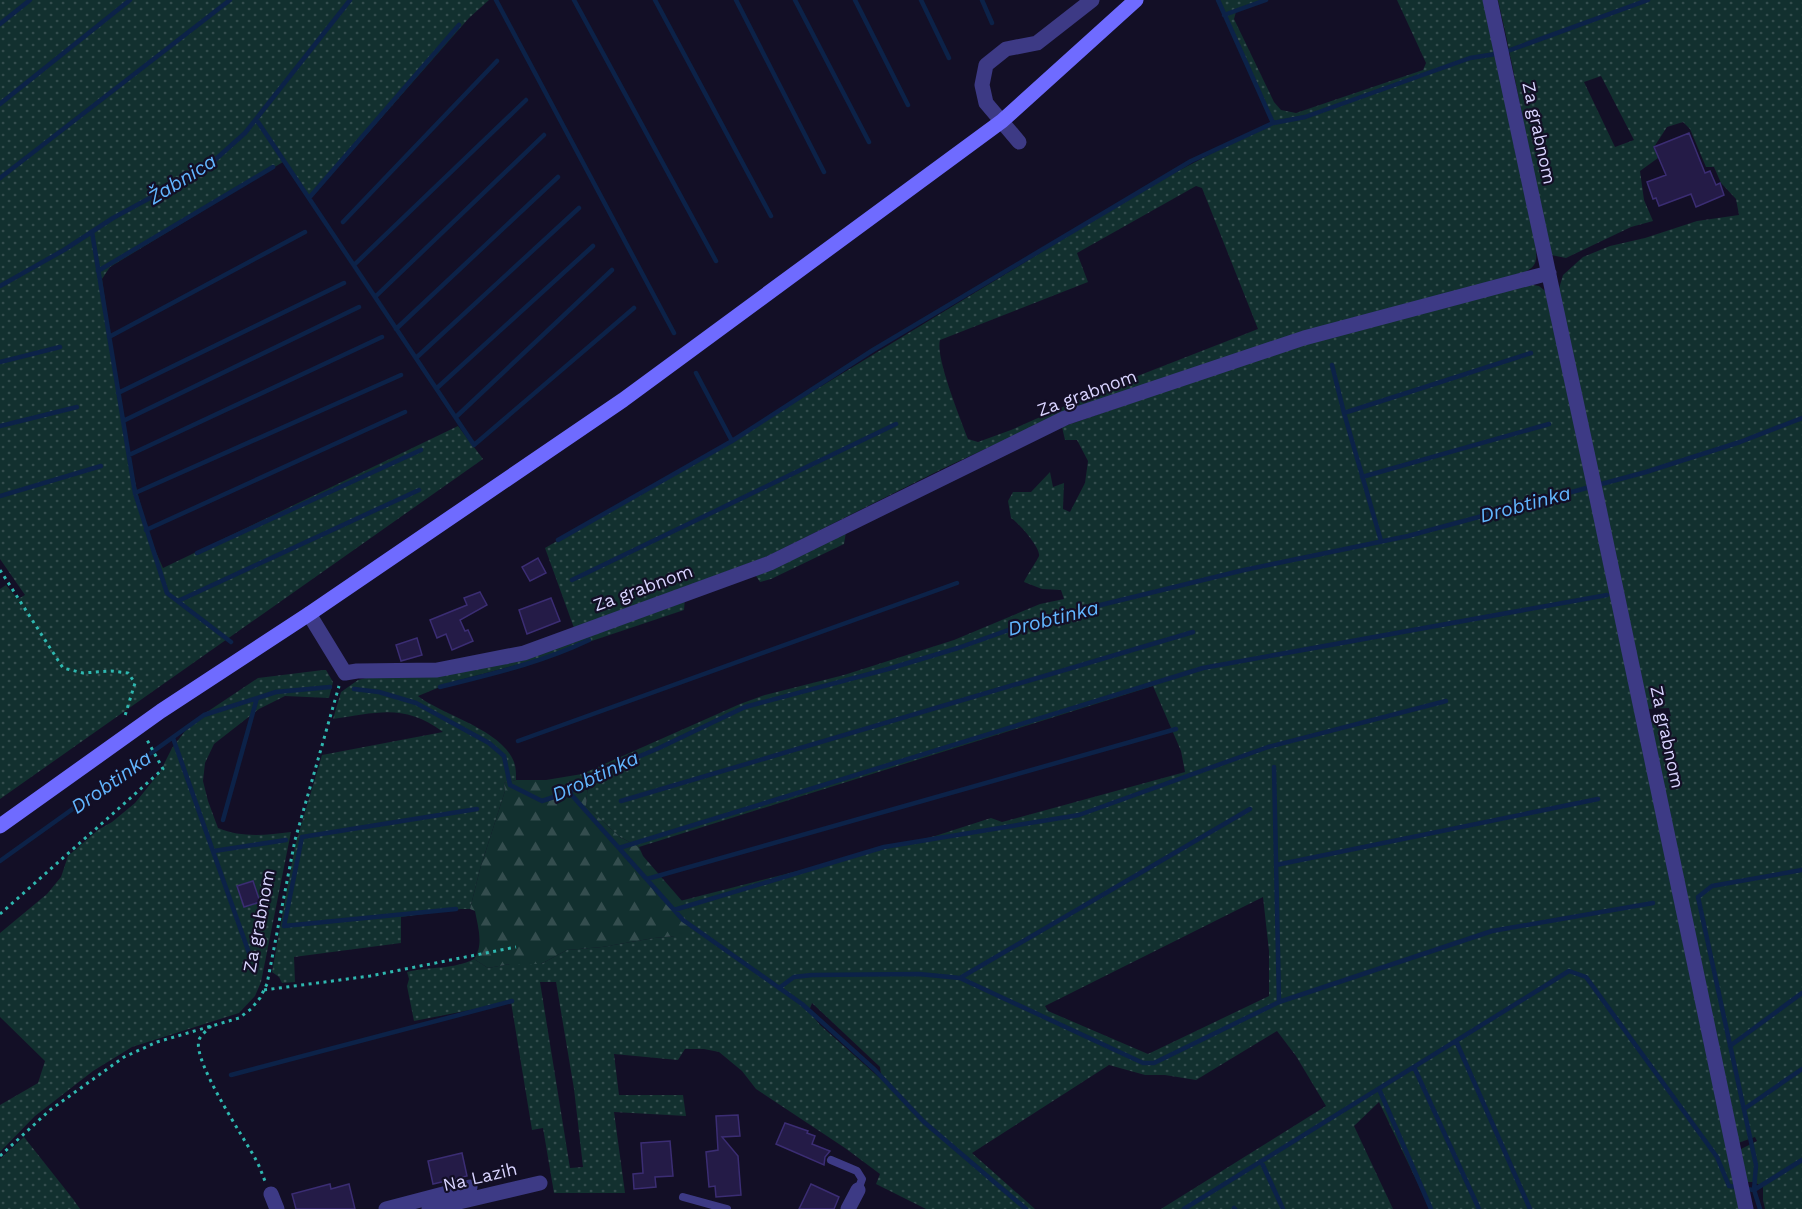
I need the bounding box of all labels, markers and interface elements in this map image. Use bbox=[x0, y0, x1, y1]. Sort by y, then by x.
street label: Za grabnom bbox=[1518, 80, 1561, 186]
water label: Žabnica bbox=[143, 149, 221, 210]
street label: Za grabnom bbox=[1034, 365, 1140, 420]
water label: Drobtinka bbox=[1477, 480, 1573, 528]
street label: Za grabnom bbox=[590, 560, 696, 615]
water label: Drobtinka bbox=[1005, 595, 1101, 641]
street label: Za grabnom bbox=[1646, 684, 1689, 790]
water label: Drobtinka bbox=[66, 745, 156, 819]
water label: Drobtinka bbox=[548, 745, 642, 807]
street label: Za grabnom bbox=[238, 868, 279, 974]
street label: Na Lazih bbox=[441, 1158, 519, 1195]

